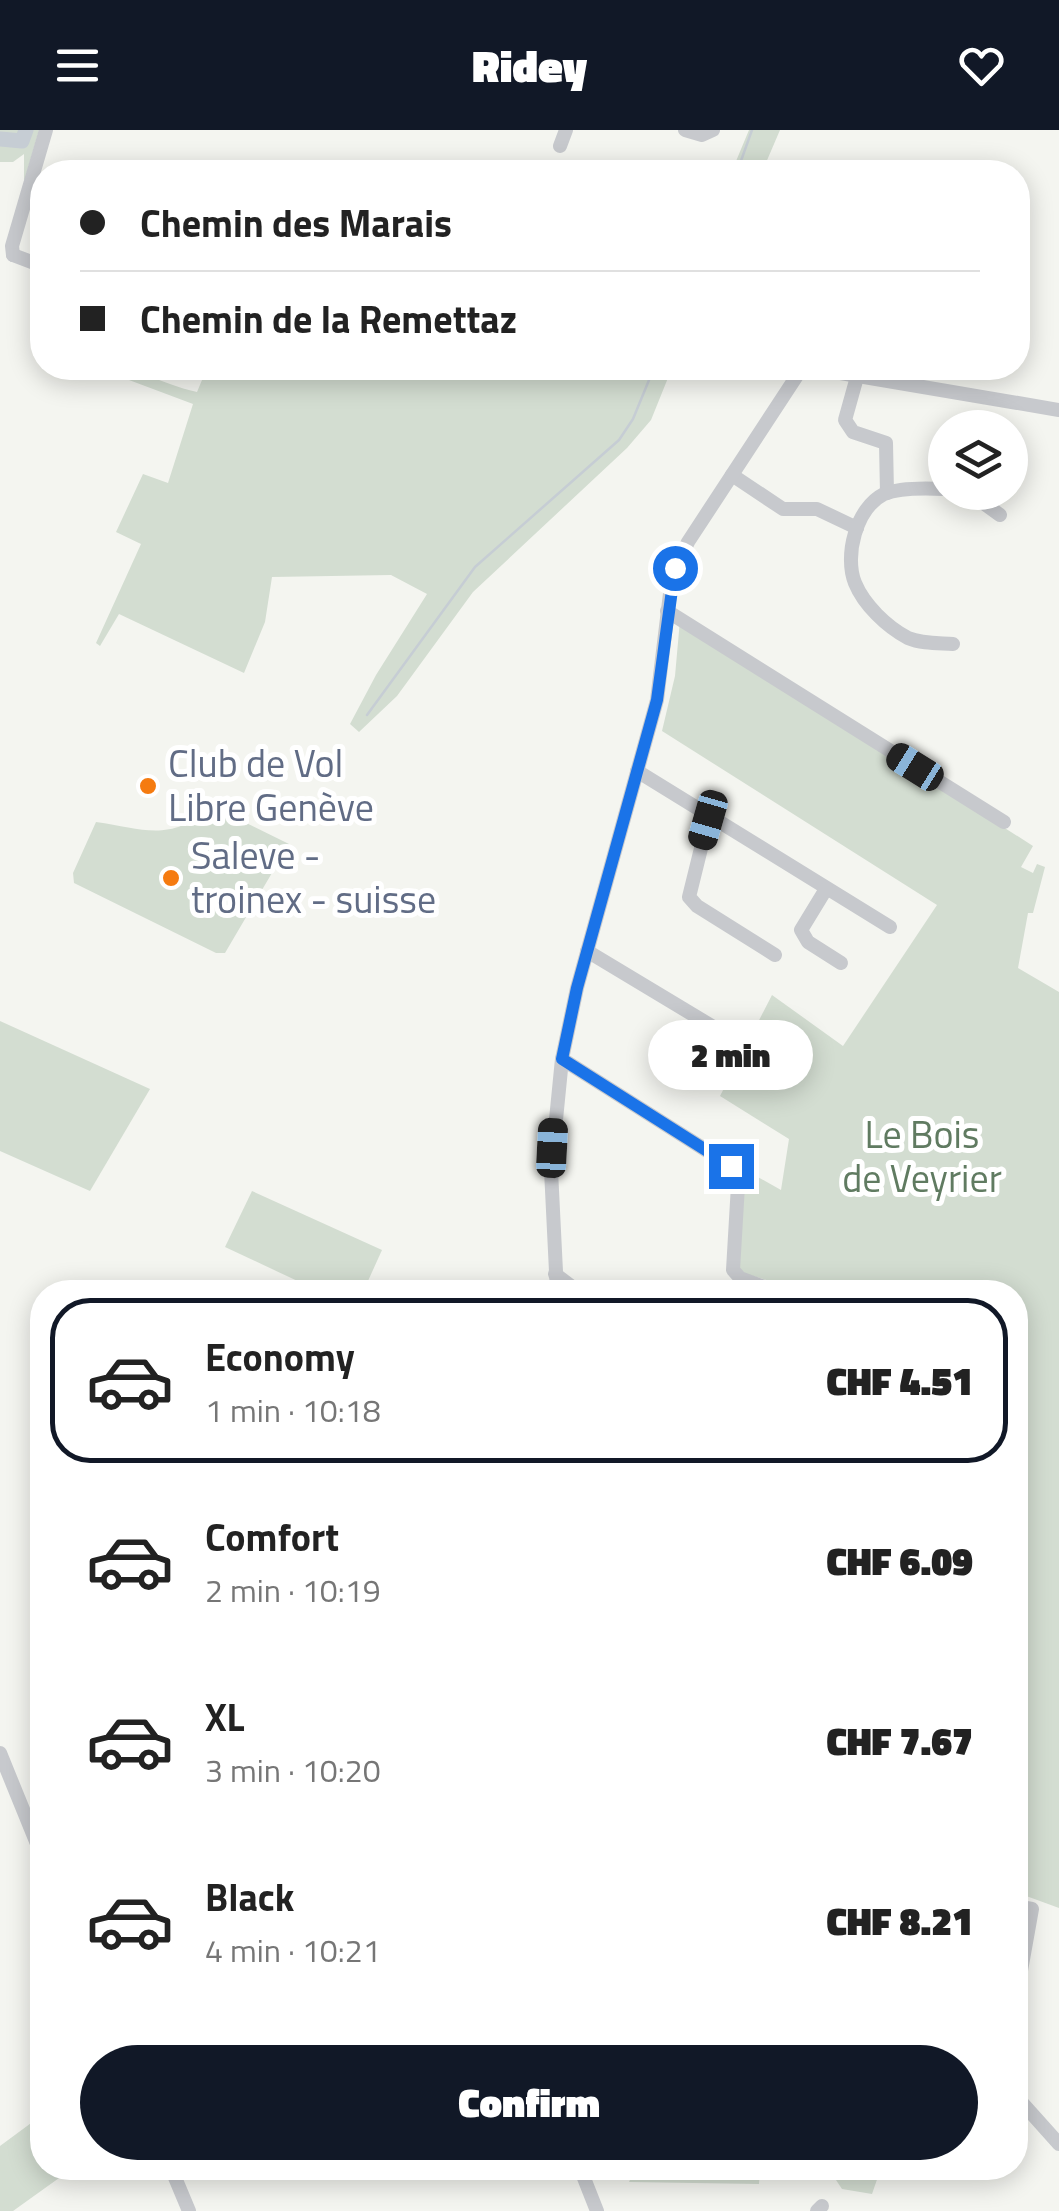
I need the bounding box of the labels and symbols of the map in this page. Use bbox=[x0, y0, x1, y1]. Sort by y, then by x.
route start bbox=[653, 546, 698, 591]
place label: Club de Vol Libre Genève bbox=[168, 734, 374, 836]
car bbox=[882, 738, 948, 796]
marker: Club de Vol Libre Genève bbox=[137, 775, 159, 797]
car bbox=[685, 787, 731, 853]
place label: Saleve - troinex - suisse bbox=[191, 826, 436, 928]
marker: Saleve - troinex - suisse bbox=[160, 867, 182, 889]
callout: 2 min bbox=[648, 1021, 814, 1091]
park label: Le Bois de Veyrier bbox=[842, 1105, 1002, 1207]
car bbox=[535, 1117, 569, 1179]
route end bbox=[709, 1144, 754, 1189]

